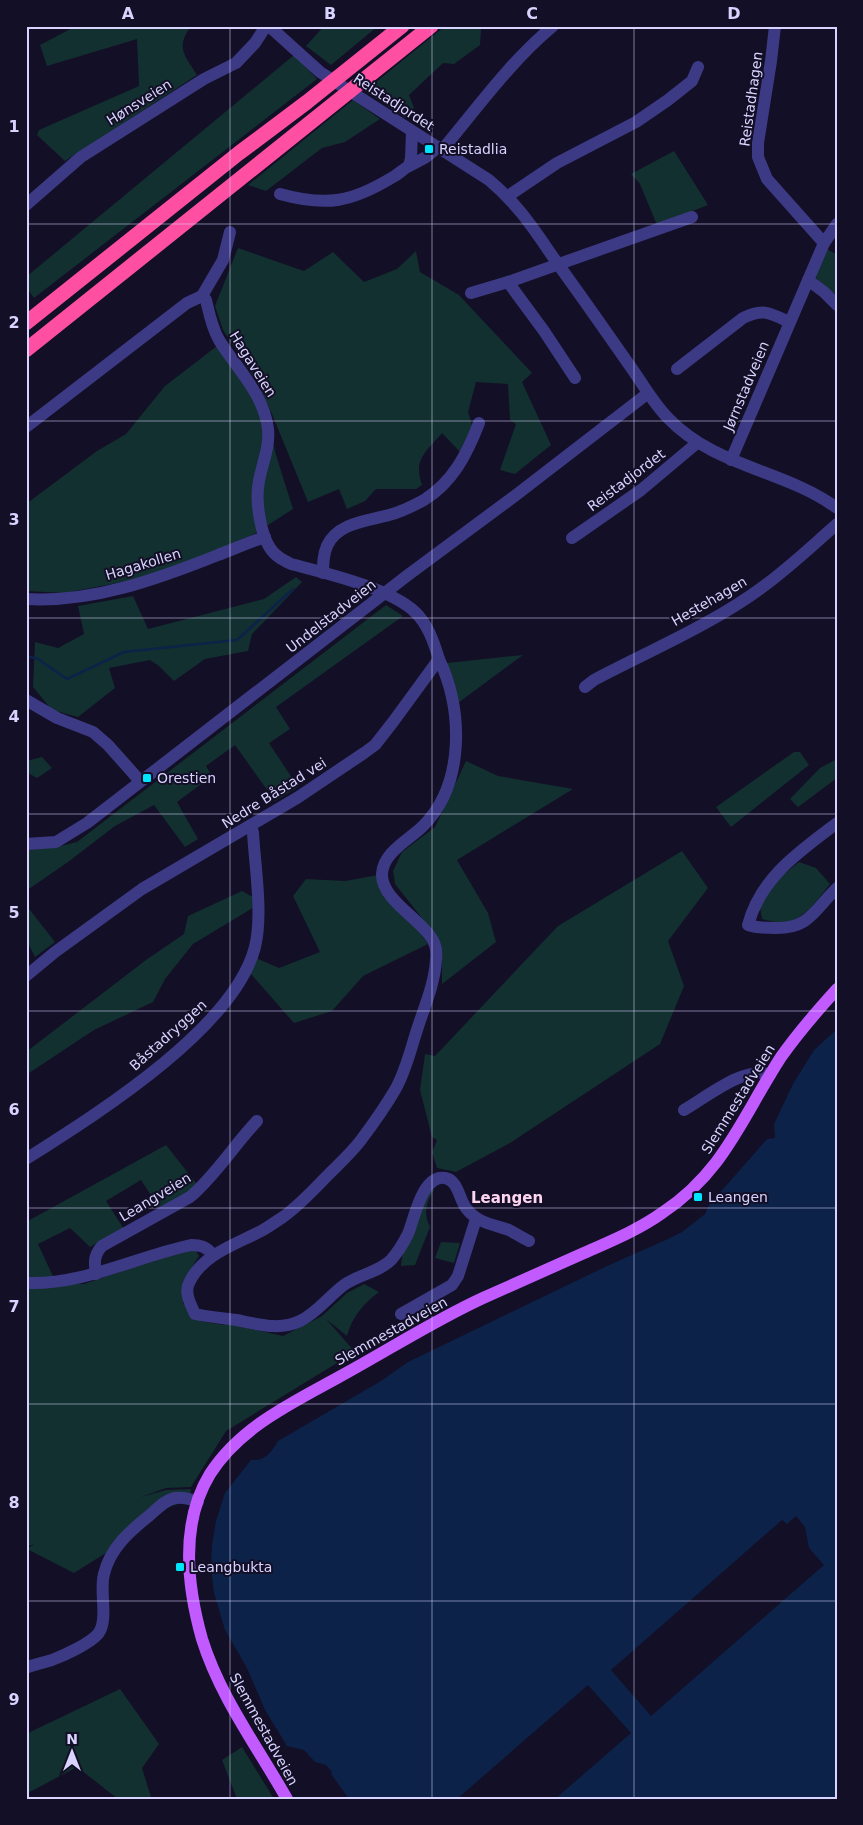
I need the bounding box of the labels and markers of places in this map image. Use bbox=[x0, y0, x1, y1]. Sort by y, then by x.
place label: Reistadlia bbox=[439, 141, 507, 157]
marker: Reistadlia bbox=[423, 143, 435, 155]
place label: Orestien bbox=[157, 770, 216, 786]
marker: Orestien bbox=[141, 772, 153, 784]
place label: Leangen bbox=[708, 1189, 768, 1205]
marker: Leangen bbox=[692, 1191, 704, 1203]
place label: Leangbukta bbox=[190, 1559, 272, 1575]
marker: Leangbukta bbox=[174, 1561, 186, 1573]

